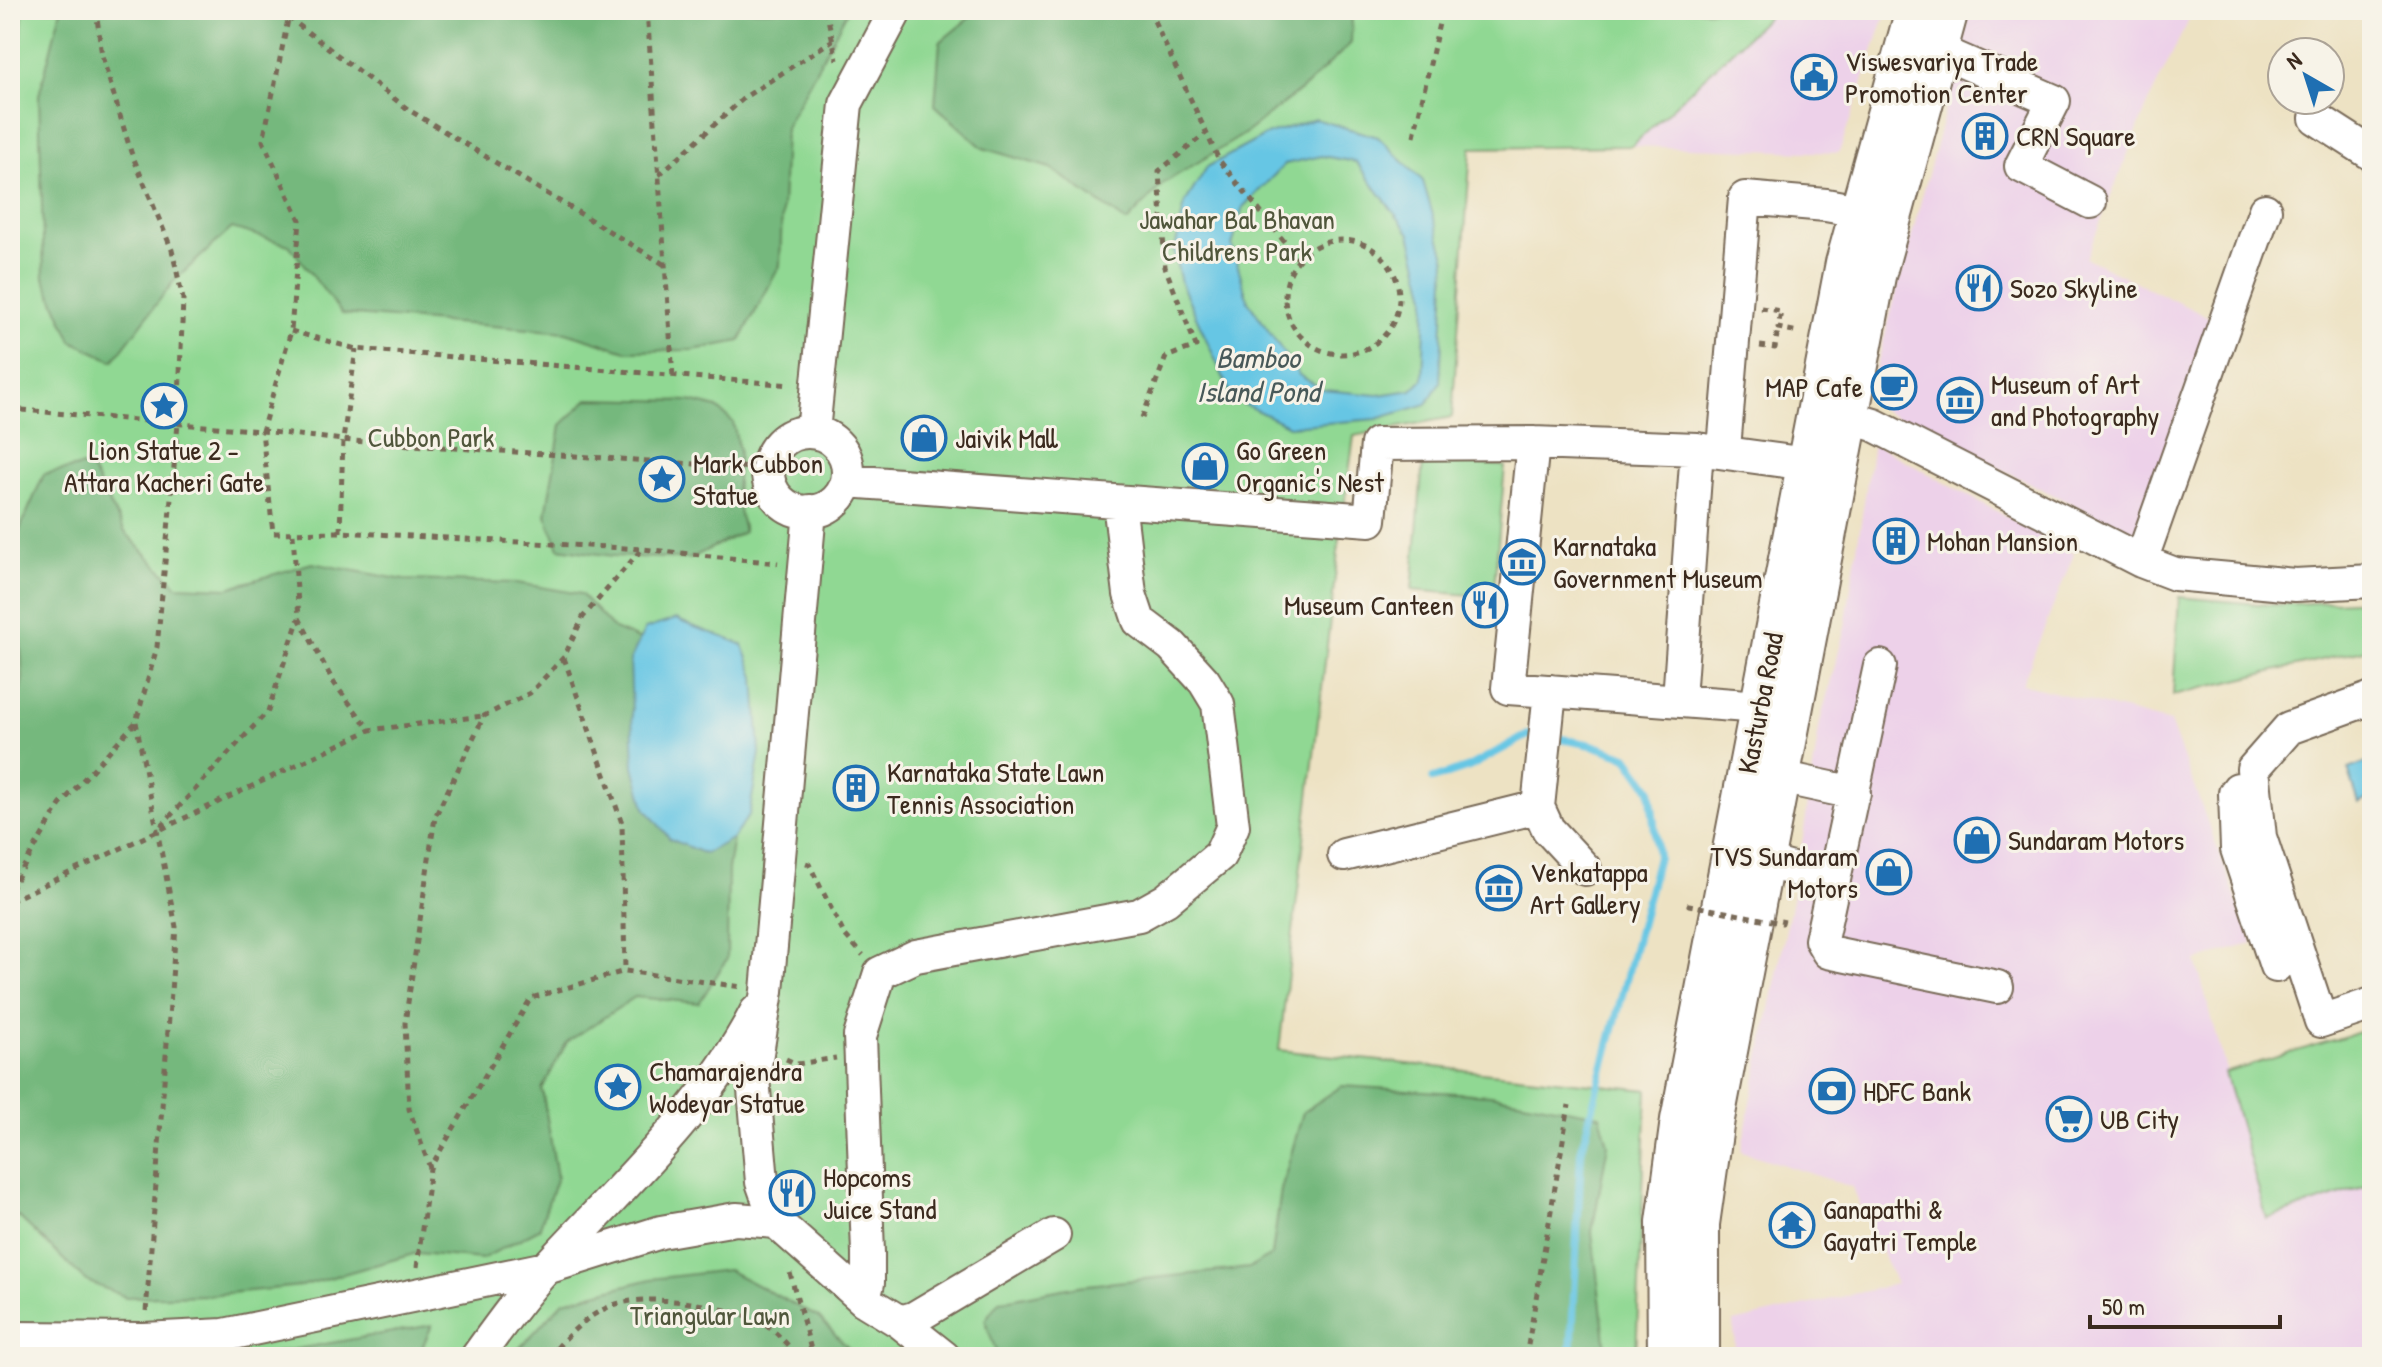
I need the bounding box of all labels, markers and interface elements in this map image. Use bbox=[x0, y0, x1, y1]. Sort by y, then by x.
north arrow bbox=[2266, 36, 2346, 116]
place label: Viswesvariya Trade Promotion Center bbox=[1845, 42, 2038, 112]
text: N bbox=[2279, 45, 2308, 76]
public building icon: Viswesvariya Trade Promotion Center bbox=[1790, 53, 1838, 101]
building icon: CRN Square bbox=[1961, 112, 2009, 160]
place label: CRN Square bbox=[2016, 117, 2135, 155]
park label: Jawahar Bal Bhavan Childrens Park bbox=[1139, 200, 1335, 270]
restaurant icon: Sozo Skyline bbox=[1955, 264, 2003, 312]
place label: Sozo Skyline bbox=[2010, 269, 2138, 307]
water label: Bamboo Island Pond bbox=[1197, 337, 1323, 411]
cafe icon: MAP Cafe bbox=[1870, 363, 1918, 411]
place label: Museum of Art and Photography bbox=[1991, 365, 2159, 435]
place label: MAP Cafe bbox=[1765, 368, 1863, 406]
museum icon: Museum of Art and Photography bbox=[1936, 376, 1984, 424]
place icon: Lion Statue 2 - Attara Kacheri Gate bbox=[140, 382, 188, 430]
shop icon: Jaivik Mall bbox=[900, 414, 948, 462]
park label: Cubbon Park bbox=[368, 418, 495, 456]
place label: Jaivik Mall bbox=[955, 419, 1059, 457]
place label: Lion Statue 2 - Attara Kacheri Gate bbox=[64, 431, 264, 501]
place label: Go Green Organic's Nest bbox=[1236, 431, 1384, 501]
shop icon: Go Green Organic's Nest bbox=[1181, 442, 1229, 490]
place label: Mark Cubbon Statue bbox=[693, 444, 823, 514]
place icon: Mark Cubbon Statue bbox=[638, 455, 686, 503]
building icon: Mohan Mansion bbox=[1872, 517, 1920, 565]
place label: Mohan Mansion bbox=[1927, 522, 2078, 560]
place label: Karnataka Government Museum bbox=[1553, 527, 1762, 597]
museum icon: Karnataka Government Museum bbox=[1498, 538, 1546, 586]
restaurant icon: Museum Canteen bbox=[1461, 581, 1509, 629]
place label: Museum Canteen bbox=[1284, 586, 1454, 624]
street label: Kasturba Road bbox=[1728, 629, 1792, 777]
place label: Karnataka State Lawn Tennis Association bbox=[887, 753, 1104, 823]
building icon: Karnataka State Lawn Tennis Association bbox=[832, 764, 880, 812]
shop icon: Sundaram Motors bbox=[1953, 816, 2001, 864]
place label: Sundaram Motors bbox=[2008, 821, 2184, 859]
place label: TVS Sundaram Motors bbox=[1710, 837, 1858, 907]
shop icon: TVS Sundaram Motors bbox=[1865, 848, 1913, 896]
place label: Venkatappa Art Gallery bbox=[1530, 853, 1648, 923]
museum icon: Venkatappa Art Gallery bbox=[1475, 864, 1523, 912]
place label: Chamarajendra Wodeyar Statue bbox=[649, 1052, 805, 1122]
place icon: Chamarajendra Wodeyar Statue bbox=[594, 1063, 642, 1111]
bank icon: HDFC Bank bbox=[1808, 1067, 1856, 1115]
place label: HDFC Bank bbox=[1863, 1072, 1972, 1110]
supermarket icon: UB City bbox=[2045, 1095, 2093, 1143]
place label: UB City bbox=[2100, 1100, 2179, 1138]
place label: Hopcoms Juice Stand bbox=[823, 1158, 936, 1228]
restaurant icon: Hopcoms Juice Stand bbox=[768, 1169, 816, 1217]
place label: Ganapathi & Gayatri Temple bbox=[1823, 1190, 1977, 1260]
temple icon: Ganapathi & Gayatri Temple bbox=[1768, 1201, 1816, 1249]
scale bar bbox=[2090, 1279, 2280, 1329]
text: 50 m bbox=[2102, 1290, 2145, 1322]
park label: Triangular Lawn bbox=[630, 1296, 790, 1334]

